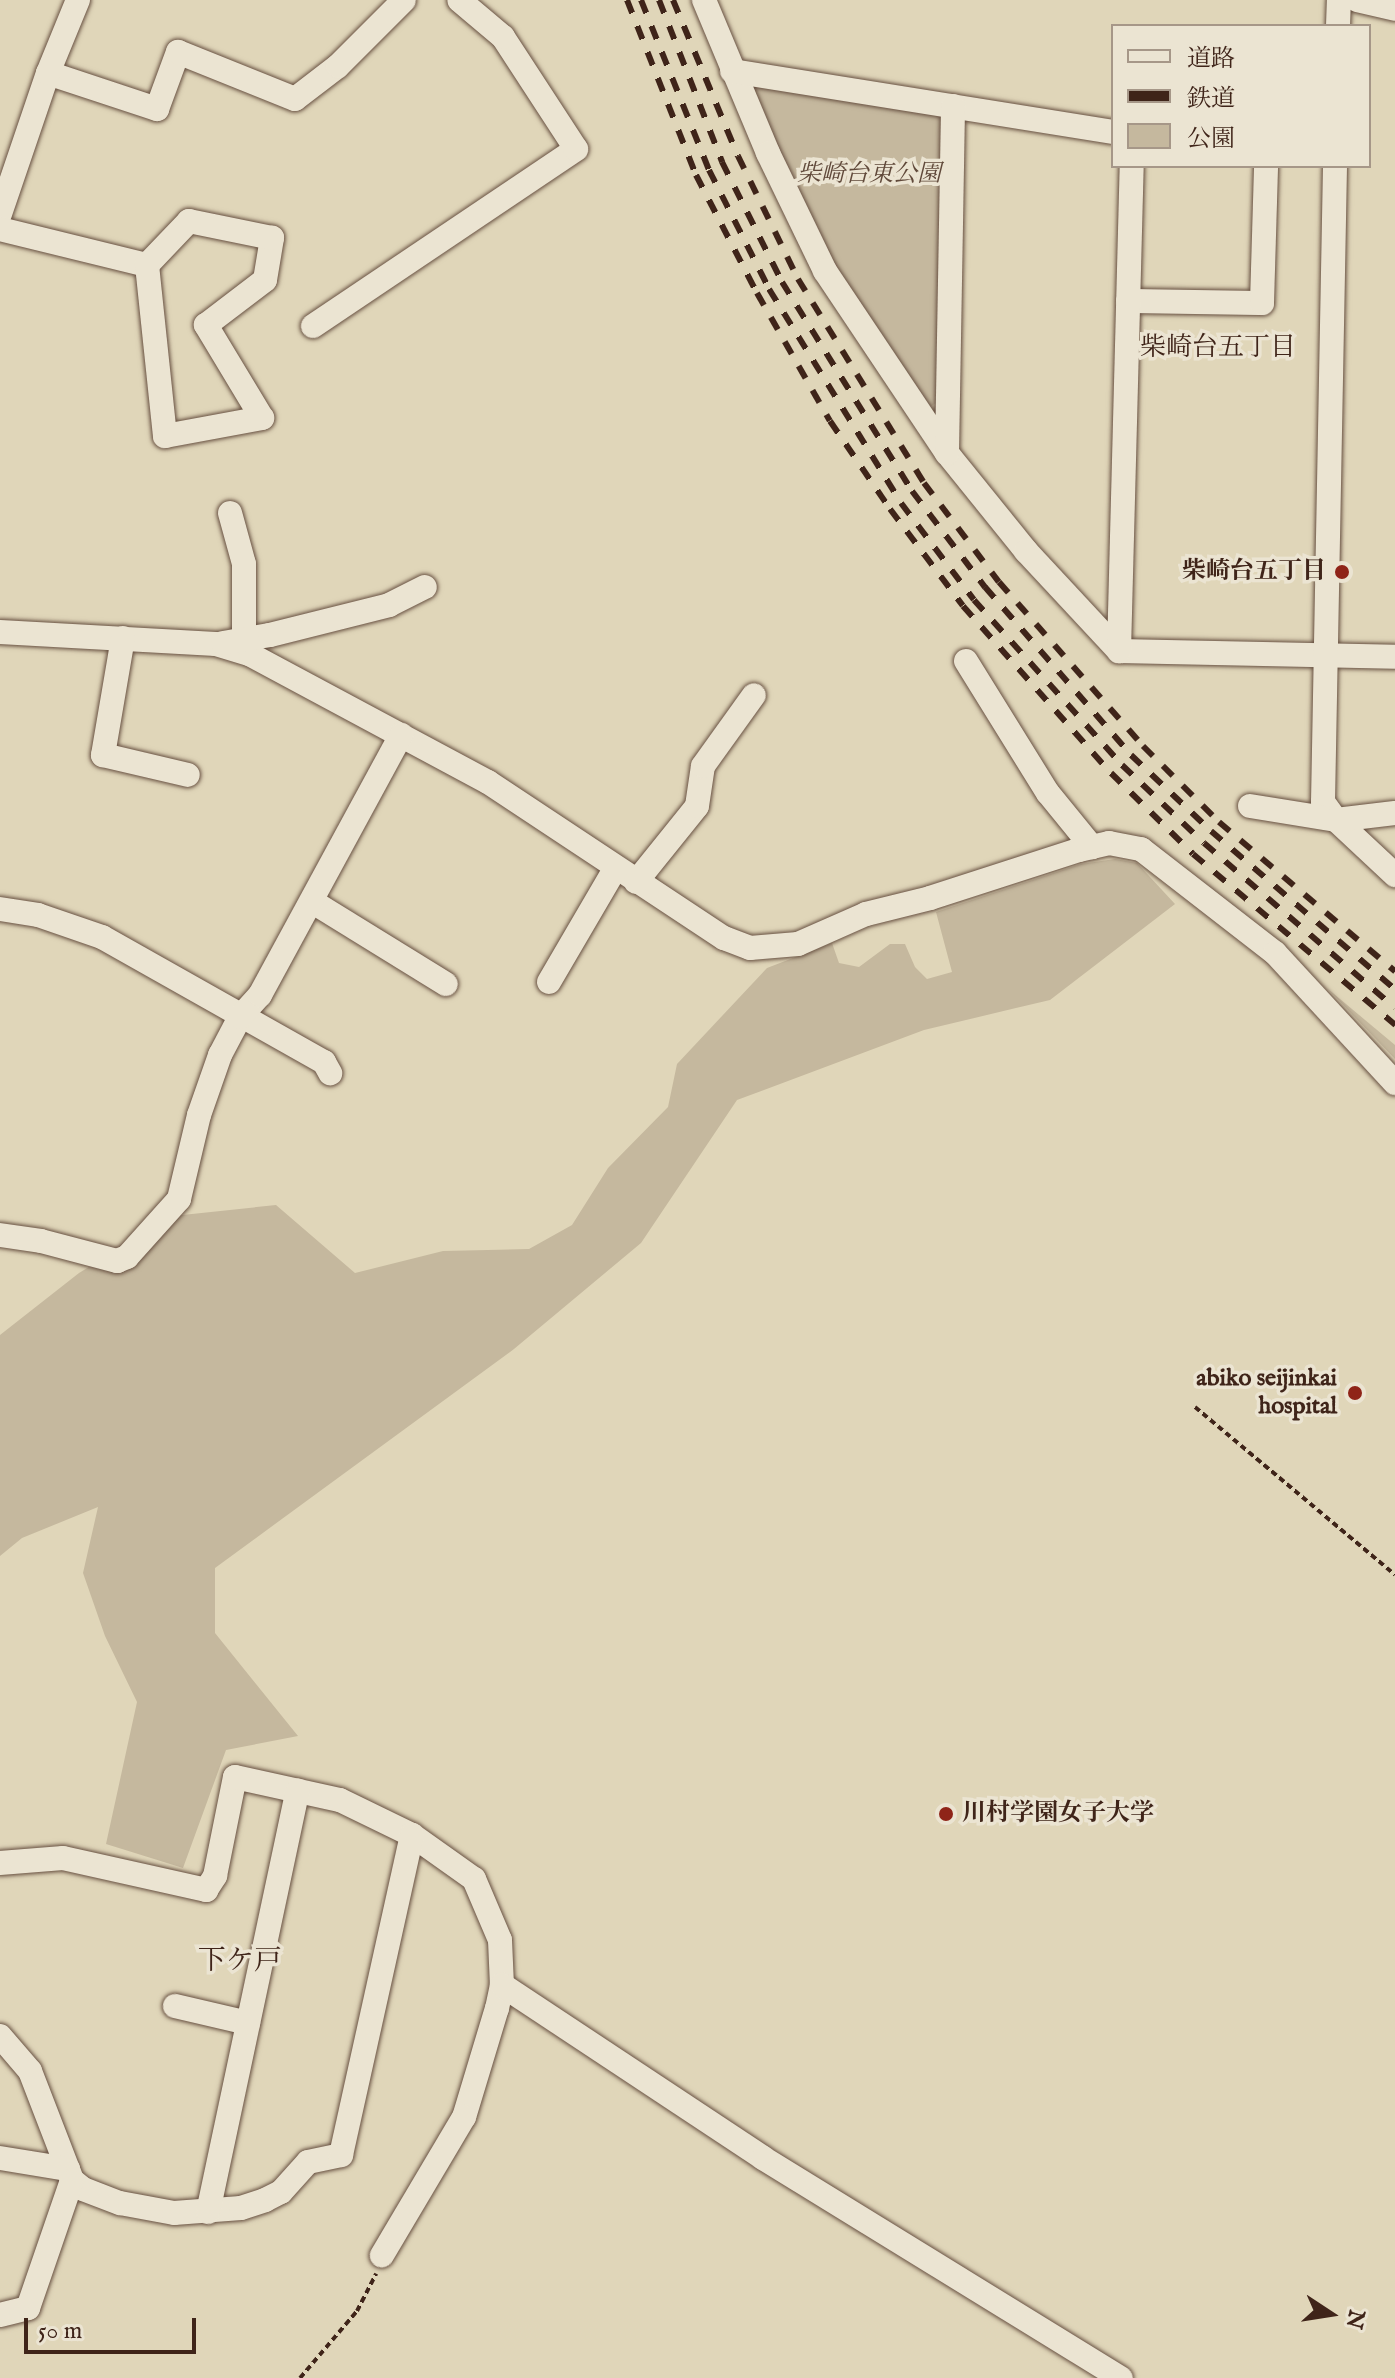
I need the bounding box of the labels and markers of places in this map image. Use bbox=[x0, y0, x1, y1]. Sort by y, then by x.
place label: 柴崎台五丁目 bbox=[1182, 558, 1326, 586]
marker: 柴崎台五丁目 bbox=[1333, 563, 1351, 581]
place label: abiko seijinkai hospital bbox=[1196, 1365, 1337, 1421]
marker: abiko seijinkai hospital bbox=[1344, 1382, 1366, 1404]
place label: 川村学園女子大学 bbox=[962, 1800, 1154, 1828]
marker: 川村学園女子大学 bbox=[937, 1805, 955, 1823]

